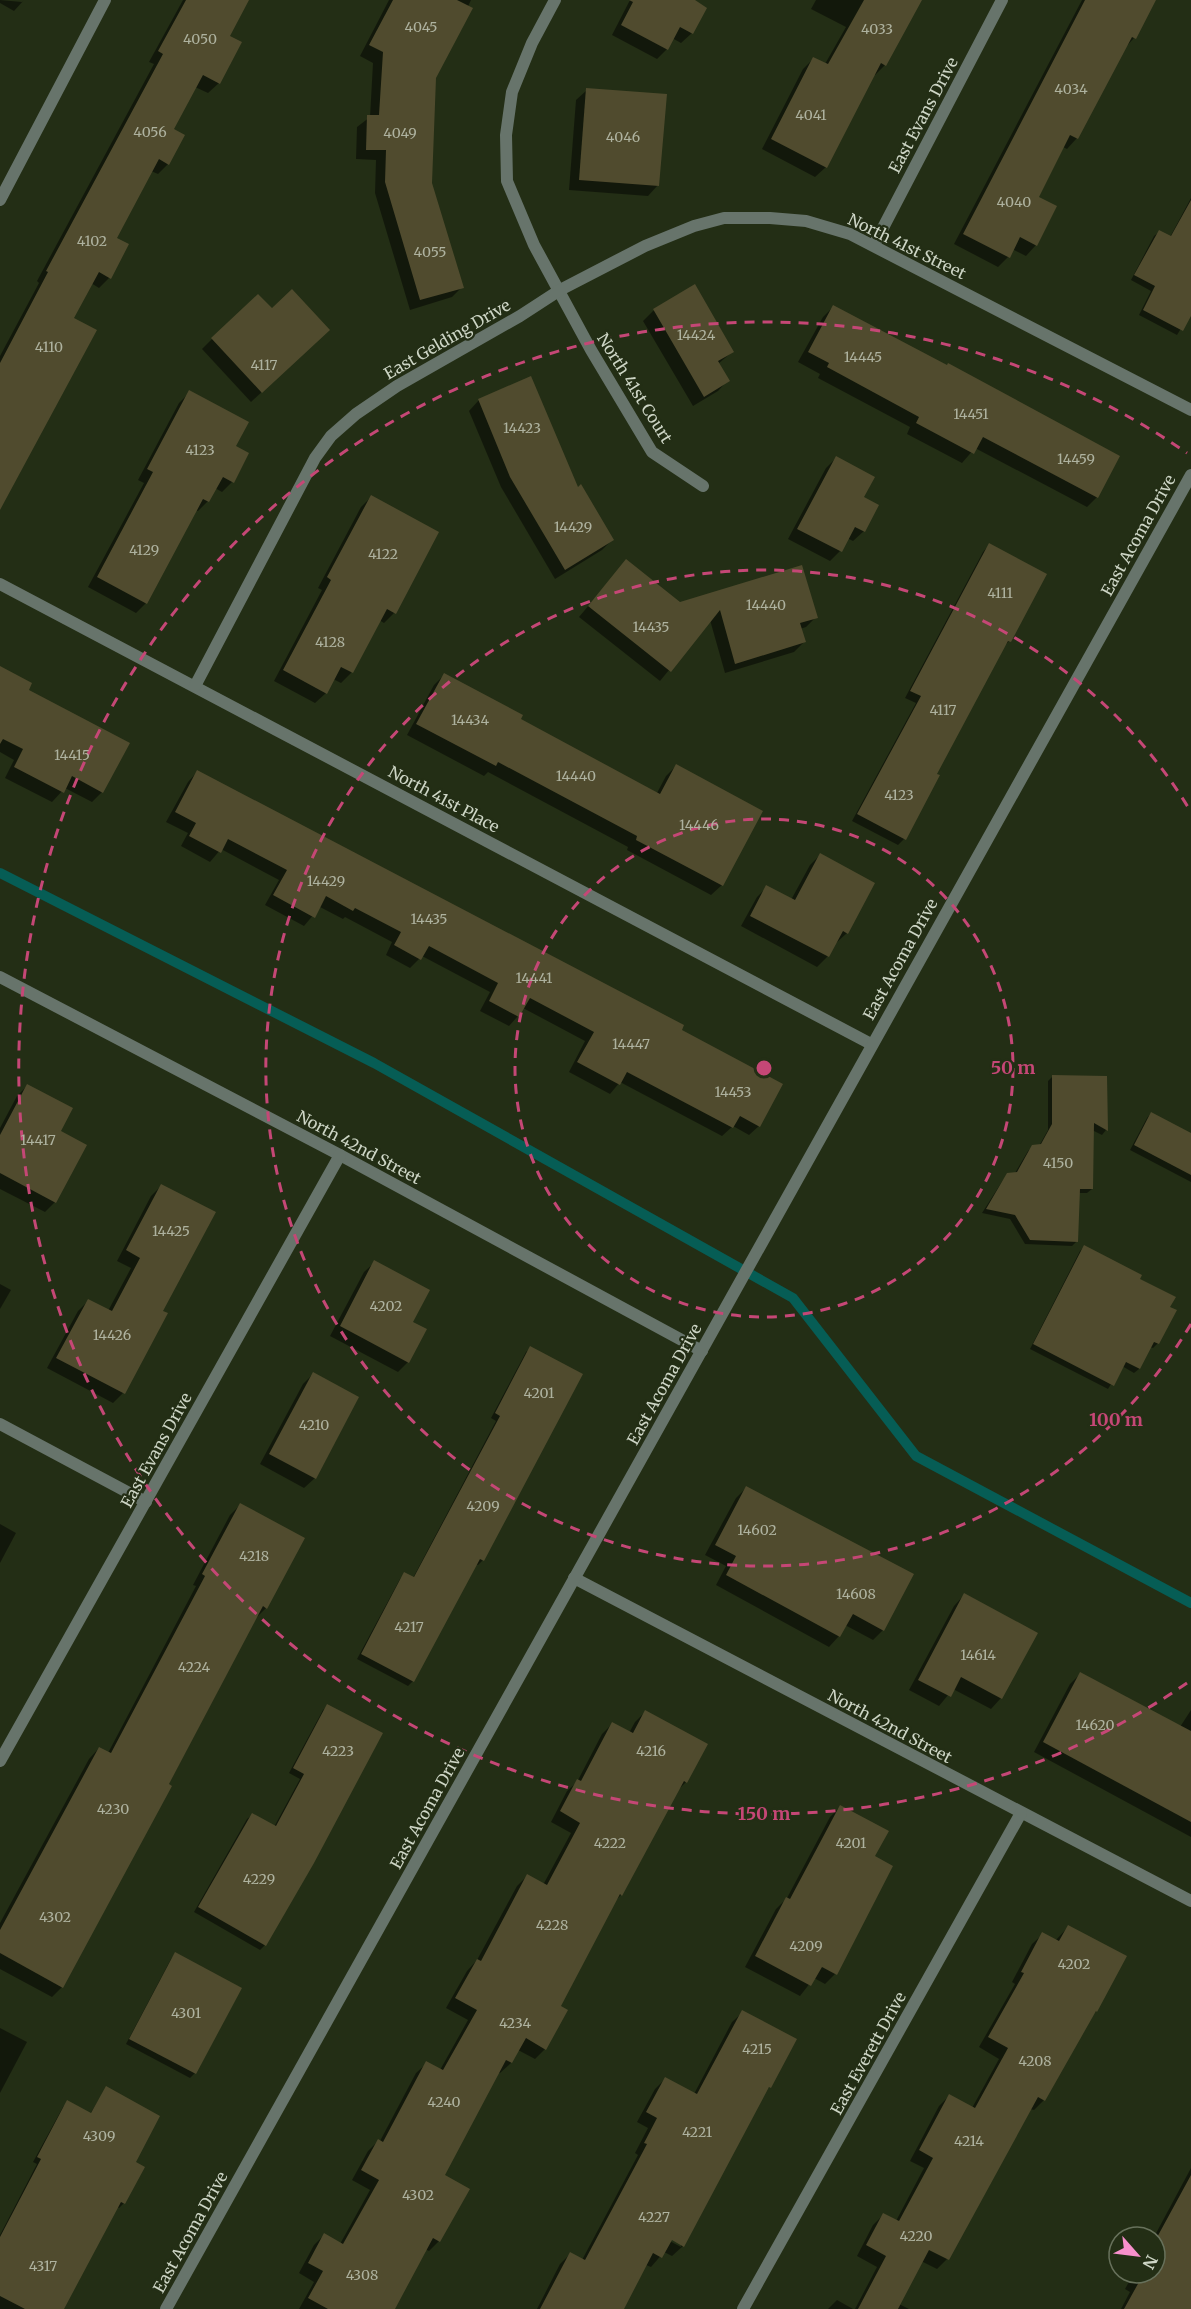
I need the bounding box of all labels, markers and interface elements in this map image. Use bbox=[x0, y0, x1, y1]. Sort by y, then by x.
house number: 4045 bbox=[405, 18, 437, 36]
house number: 4033 bbox=[861, 20, 893, 38]
house number: 4050 bbox=[183, 30, 217, 48]
street label: East Evans Drive bbox=[884, 54, 962, 176]
house number: 4034 bbox=[1054, 80, 1088, 98]
house number: 4041 bbox=[795, 106, 827, 124]
house number: 4056 bbox=[133, 123, 167, 141]
house number: 4049 bbox=[383, 124, 417, 142]
house number: 4046 bbox=[606, 128, 640, 146]
house number: 4040 bbox=[997, 193, 1031, 211]
street label: North 41st Street bbox=[845, 209, 970, 284]
house number: 4102 bbox=[77, 232, 107, 250]
house number: 4055 bbox=[414, 243, 446, 261]
street label: East Gelding Drive bbox=[380, 295, 514, 383]
house number: 14424 bbox=[677, 326, 716, 344]
street label: North 41st Court bbox=[593, 329, 677, 447]
house number: 4110 bbox=[35, 338, 63, 356]
house number: 14445 bbox=[844, 348, 882, 366]
house number: 4117 bbox=[250, 356, 278, 374]
house number: 14451 bbox=[953, 405, 989, 423]
house number: 14423 bbox=[503, 419, 541, 437]
house number: 4123 bbox=[185, 441, 215, 459]
house number: 14459 bbox=[1057, 450, 1095, 468]
street label: East Acoma Drive bbox=[1096, 471, 1180, 599]
house number: 14429 bbox=[554, 518, 592, 536]
house number: 4129 bbox=[129, 541, 159, 559]
house number: 4122 bbox=[368, 545, 398, 563]
house number: 4111 bbox=[987, 584, 1013, 602]
house number: 14440 bbox=[746, 596, 786, 614]
house number: 14435 bbox=[633, 618, 670, 636]
house number: 4128 bbox=[315, 633, 345, 651]
house number: 4117 bbox=[929, 701, 957, 719]
house number: 14434 bbox=[451, 711, 489, 729]
house number: 14415 bbox=[54, 746, 90, 764]
street label: North 41st Place bbox=[385, 761, 503, 837]
house number: 14440 bbox=[556, 767, 596, 785]
house number: 4123 bbox=[884, 786, 914, 804]
house number: 14446 bbox=[679, 816, 719, 834]
house number: 14429 bbox=[307, 872, 345, 890]
street label: East Acoma Drive bbox=[858, 895, 942, 1023]
house number: 14435 bbox=[411, 910, 448, 928]
house number: 14441 bbox=[516, 969, 552, 987]
house number: 14447 bbox=[612, 1035, 650, 1053]
text: 50 m bbox=[991, 1056, 1035, 1079]
centre of rings bbox=[754, 1058, 774, 1078]
house number: 14453 bbox=[714, 1083, 752, 1101]
street label: North 42nd Street bbox=[294, 1106, 425, 1188]
house number: 14417 bbox=[20, 1131, 56, 1149]
house number: 4150 bbox=[1043, 1154, 1073, 1172]
house number: 14425 bbox=[152, 1222, 190, 1240]
house number: 4202 bbox=[370, 1297, 402, 1315]
street label: East Acoma Drive bbox=[622, 1320, 706, 1448]
house number: 14426 bbox=[93, 1326, 131, 1344]
house number: 4201 bbox=[524, 1384, 554, 1402]
street label: East Evans Drive bbox=[116, 1389, 196, 1511]
text: 100 m bbox=[1089, 1408, 1143, 1431]
house number: 4210 bbox=[299, 1416, 329, 1434]
house number: 4209 bbox=[466, 1497, 500, 1515]
house number: 14602 bbox=[737, 1521, 777, 1539]
house number: 4218 bbox=[239, 1547, 269, 1565]
house number: 14608 bbox=[836, 1585, 876, 1603]
house number: 4217 bbox=[394, 1618, 424, 1636]
house number: 14614 bbox=[960, 1646, 996, 1664]
house number: 4224 bbox=[178, 1658, 211, 1676]
street label: North 42nd Street bbox=[825, 1685, 956, 1767]
house number: 14620 bbox=[1075, 1716, 1115, 1734]
house number: 4223 bbox=[322, 1742, 354, 1760]
house number: 4216 bbox=[636, 1742, 666, 1760]
street label: East Acoma Drive bbox=[385, 1744, 469, 1872]
house number: 4230 bbox=[97, 1800, 129, 1818]
text: 150 m bbox=[738, 1802, 790, 1825]
house number: 4222 bbox=[594, 1834, 626, 1852]
house number: 4201 bbox=[836, 1834, 866, 1852]
house number: 4229 bbox=[243, 1870, 275, 1888]
house number: 4302 bbox=[39, 1908, 71, 1926]
house number: 4228 bbox=[536, 1916, 568, 1934]
house number: 4209 bbox=[789, 1937, 823, 1955]
house number: 4202 bbox=[1058, 1955, 1090, 1973]
street label: East Everett Drive bbox=[826, 1988, 910, 2118]
house number: 4301 bbox=[171, 2004, 201, 2022]
house number: 4234 bbox=[499, 2014, 531, 2032]
house number: 4215 bbox=[742, 2040, 772, 2058]
house number: 4208 bbox=[1018, 2052, 1052, 2070]
house number: 4240 bbox=[427, 2093, 461, 2111]
house number: 4221 bbox=[682, 2123, 712, 2141]
house number: 4309 bbox=[83, 2127, 115, 2145]
house number: 4214 bbox=[954, 2132, 984, 2150]
street label: East Acoma Drive bbox=[148, 2168, 232, 2296]
house number: 4302 bbox=[402, 2186, 434, 2204]
house number: 4227 bbox=[638, 2208, 670, 2226]
north arrow bbox=[1107, 2225, 1167, 2285]
house number: 4220 bbox=[899, 2227, 933, 2245]
text: N bbox=[1138, 2252, 1162, 2273]
house number: 4317 bbox=[29, 2257, 57, 2275]
house number: 4308 bbox=[346, 2266, 378, 2284]

